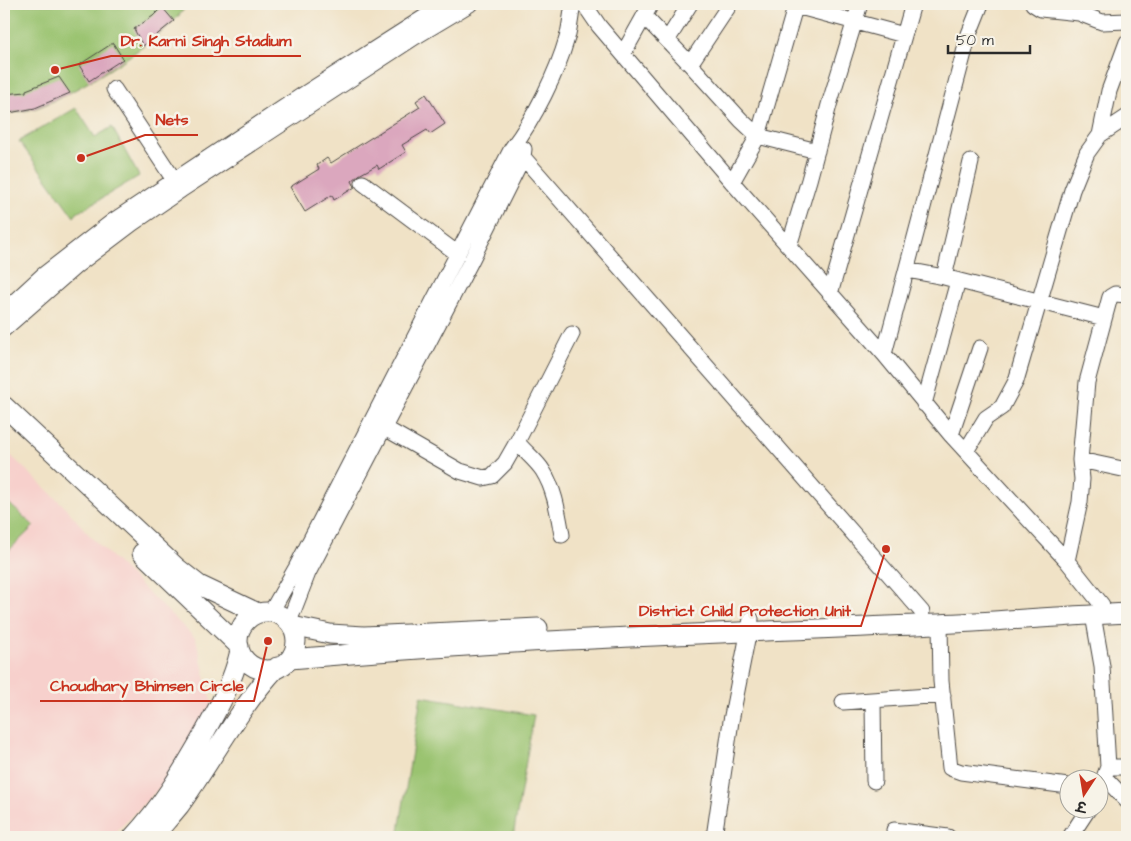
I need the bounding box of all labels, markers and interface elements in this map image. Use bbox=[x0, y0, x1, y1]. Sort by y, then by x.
scale bar bbox=[948, 22, 1031, 54]
callout: Dr. Karni Singh Stadium bbox=[111, 25, 301, 56]
text: Dr. Karni Singh Stadium bbox=[121, 30, 292, 54]
text: 50 m bbox=[956, 30, 994, 51]
callout: Nets bbox=[145, 104, 198, 135]
text: Nets bbox=[155, 109, 189, 131]
callout: District Child Protection Unit bbox=[629, 595, 861, 626]
text: District Child Protection Unit bbox=[639, 600, 851, 622]
callout: Choudhary Bhimsen Circle bbox=[40, 670, 254, 701]
text: Choudhary Bhimsen Circle bbox=[50, 675, 244, 698]
north arrow bbox=[1058, 768, 1108, 818]
text: उ bbox=[1073, 795, 1090, 817]

